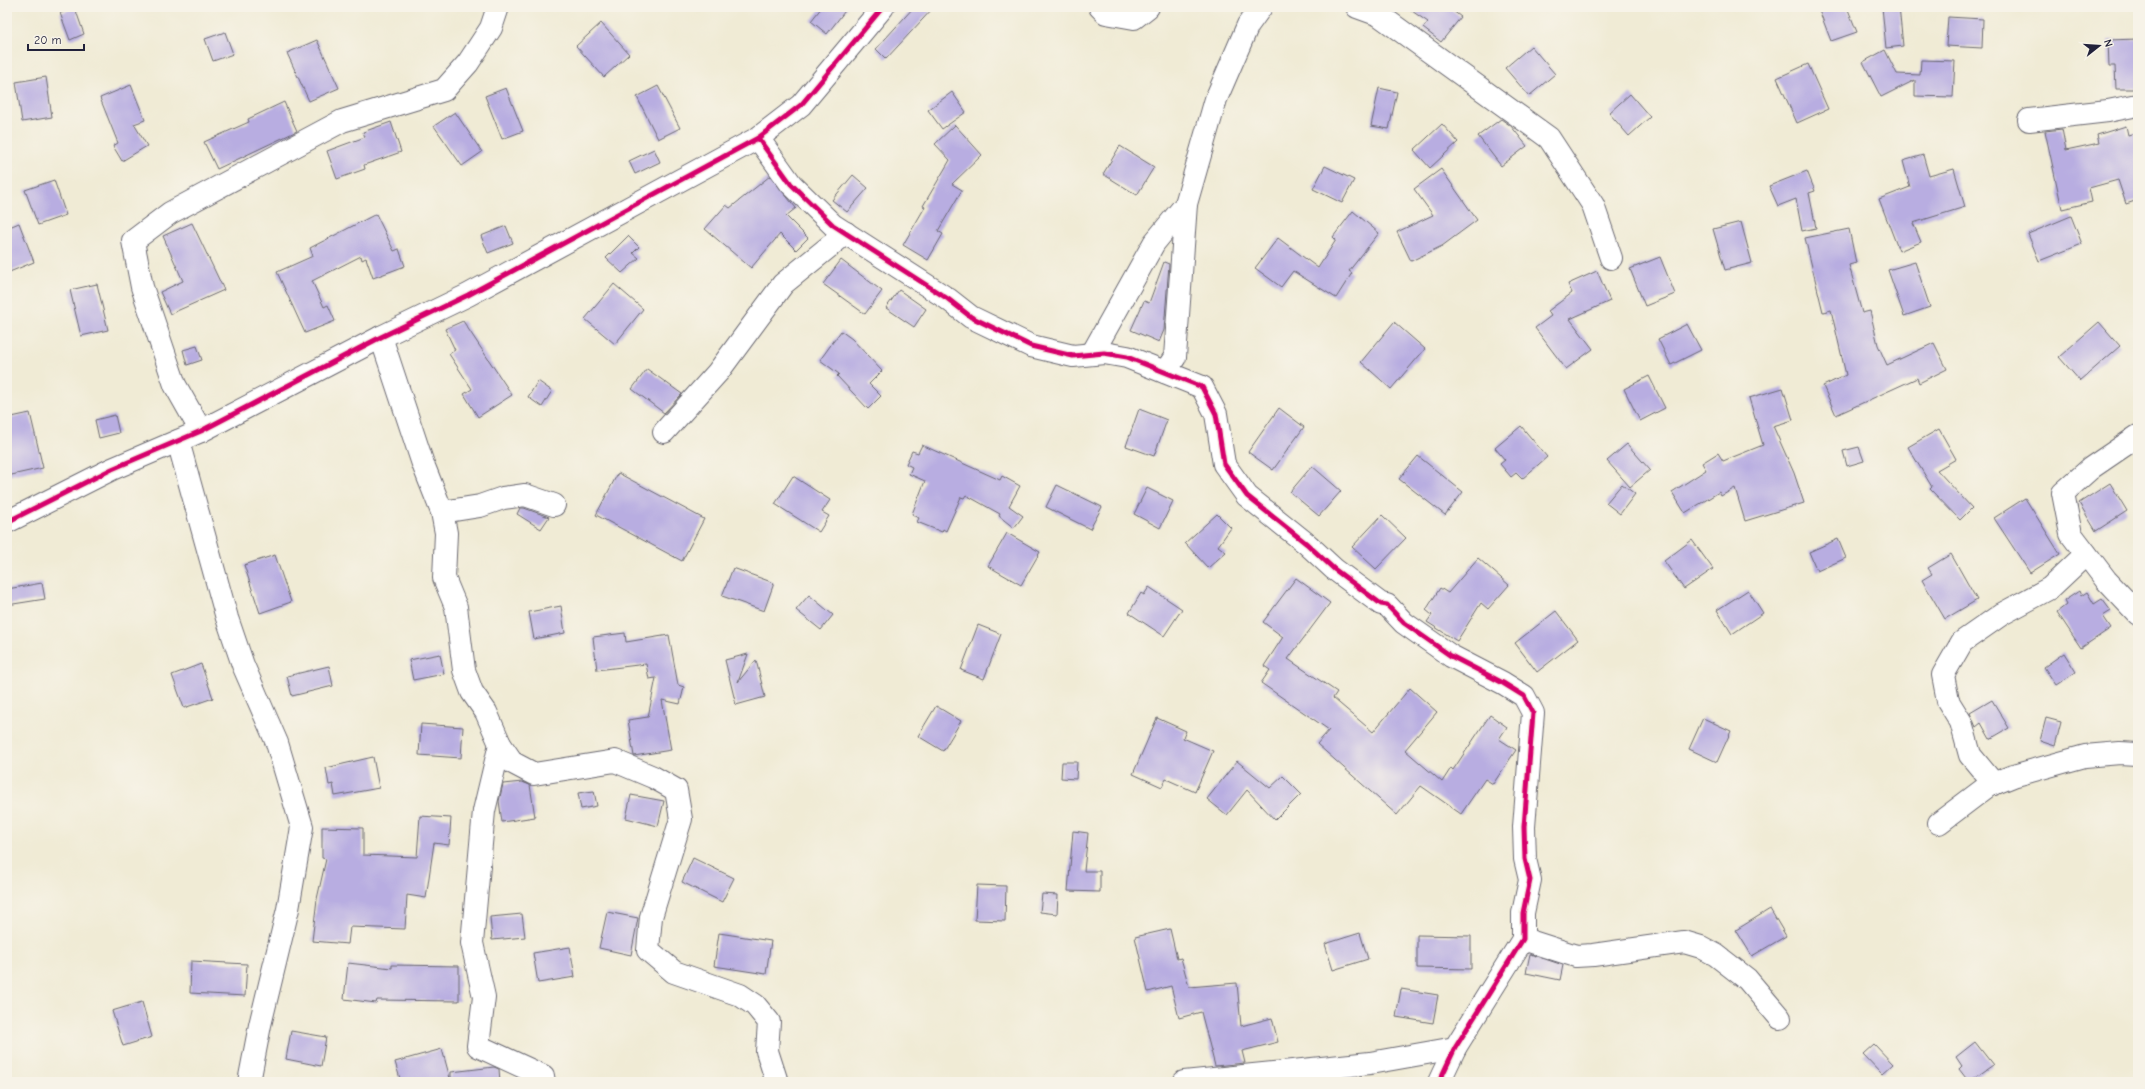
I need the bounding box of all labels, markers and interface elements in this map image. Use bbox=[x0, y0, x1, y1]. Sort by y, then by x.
scale bar bbox=[28, 26, 84, 52]
north arrow bbox=[2079, 26, 2119, 66]
text: 20 m bbox=[34, 33, 62, 47]
text: N bbox=[2101, 38, 2115, 49]

